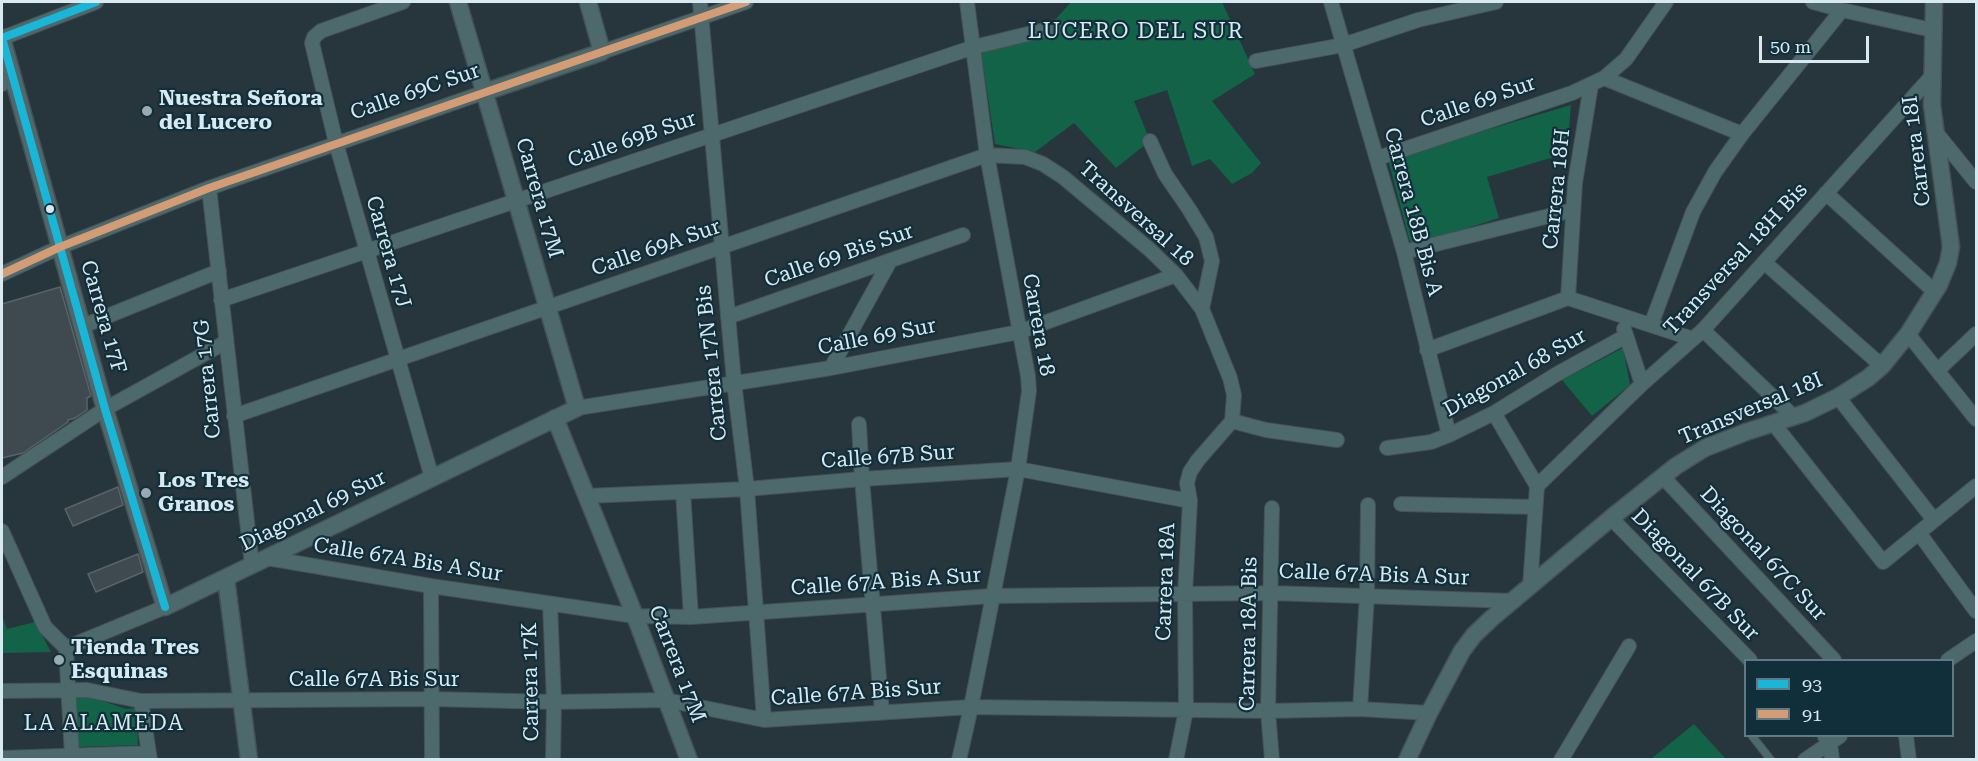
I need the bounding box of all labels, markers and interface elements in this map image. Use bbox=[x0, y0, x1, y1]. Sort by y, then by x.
district label: LUCERO DEL SUR bbox=[1028, 19, 1244, 45]
scale bar bbox=[1762, 24, 1872, 62]
text: 50 m bbox=[1770, 36, 1811, 57]
street label: Calle 69C Sur bbox=[347, 58, 483, 126]
street label: Calle 69 Sur bbox=[1417, 71, 1539, 133]
place label: Nuestra Señora del Lucero bbox=[159, 86, 323, 136]
street label: Carrera 18I bbox=[1898, 94, 1936, 208]
marker: Nuestra Señora del Lucero bbox=[140, 104, 154, 118]
street label: Calle 69B Sur bbox=[565, 106, 699, 174]
street label: Carrera 18B Bis A bbox=[1378, 125, 1448, 299]
street label: Carrera 18H bbox=[1538, 127, 1576, 251]
street label: Carrera 17M bbox=[510, 135, 568, 261]
street label: Transversal 18 bbox=[1074, 156, 1198, 272]
street label: Transversal 18H Bis bbox=[1659, 178, 1813, 340]
street label: Carrera 17J bbox=[360, 193, 416, 311]
unlabelled marker bbox=[44, 203, 56, 215]
street label: Calle 69A Sur bbox=[588, 214, 724, 282]
street label: Calle 69 Bis Sur bbox=[761, 219, 917, 293]
street label: Carrera 17F bbox=[75, 258, 131, 376]
street label: Carrera 18 bbox=[1017, 272, 1059, 378]
street label: Carrera 17N Bis bbox=[691, 284, 733, 442]
street label: Calle 69 Sur bbox=[816, 313, 938, 361]
street label: Carrera 17G bbox=[189, 318, 227, 440]
street label: Diagonal 68 Sur bbox=[1439, 323, 1591, 423]
street label: Transversal 18I bbox=[1676, 367, 1826, 451]
street label: Calle 67B Sur bbox=[820, 440, 956, 474]
street label: Diagonal 69 Sur bbox=[236, 465, 390, 557]
place label: Los Tres Granos bbox=[158, 468, 249, 518]
street label: Diagonal 67C Sur bbox=[1694, 482, 1832, 626]
marker: Los Tres Granos bbox=[139, 486, 153, 500]
street label: Diagonal 67B Sur bbox=[1626, 504, 1764, 646]
street label: Carrera 18A bbox=[1151, 522, 1181, 642]
street label: Calle 67A Bis A Sur bbox=[312, 533, 504, 587]
street label: Carrera 18A Bis bbox=[1235, 557, 1263, 711]
street label: Calle 67A Bis A Sur bbox=[1278, 559, 1470, 591]
street label: Calle 67A Bis A Sur bbox=[790, 563, 982, 601]
street label: Carrera 17M bbox=[643, 602, 711, 726]
street label: Carrera 17K bbox=[517, 622, 545, 742]
place label: Tienda Tres Esquinas bbox=[71, 635, 199, 685]
marker: Tienda Tres Esquinas bbox=[52, 653, 66, 667]
legend bbox=[1744, 659, 1954, 737]
street label: Calle 67A Bis Sur bbox=[289, 667, 459, 693]
street label: Calle 67A Bis Sur bbox=[770, 674, 942, 712]
text: 93 bbox=[1802, 674, 1822, 695]
text: 91 bbox=[1802, 704, 1822, 725]
district label: LA ALAMEDA bbox=[23, 711, 185, 737]

